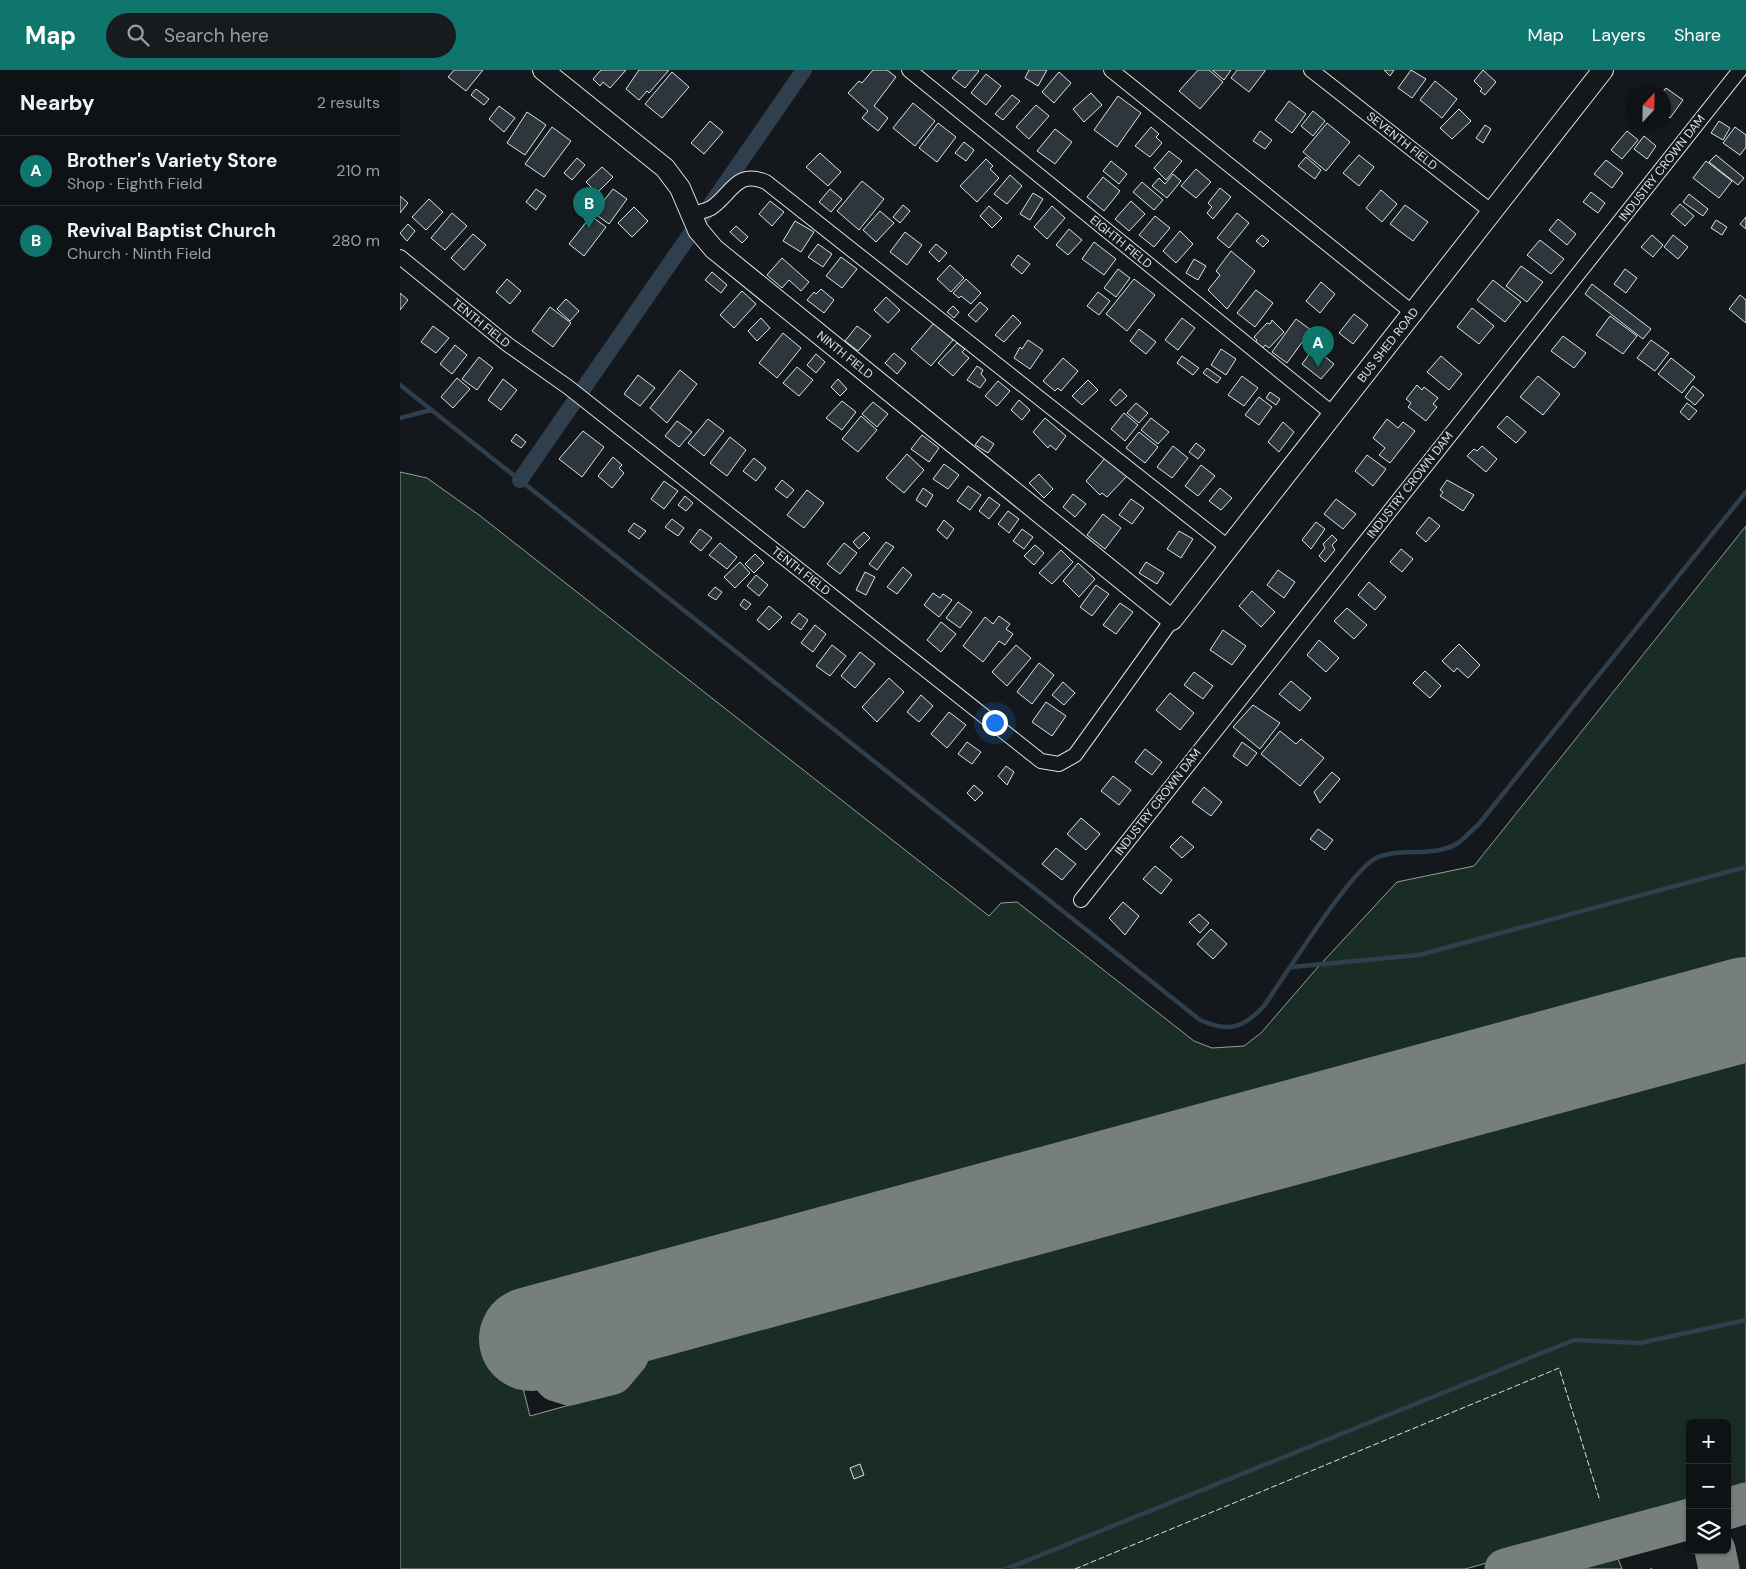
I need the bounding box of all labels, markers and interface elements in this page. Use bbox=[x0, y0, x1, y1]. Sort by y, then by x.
search box bbox=[106, 13, 456, 58]
text: Map bbox=[25, 20, 76, 51]
icon: search bbox=[124, 21, 152, 49]
text: Search here bbox=[164, 23, 269, 48]
text: Map bbox=[1528, 23, 1564, 47]
text: Layers bbox=[1592, 23, 1646, 47]
text: Share bbox=[1674, 23, 1721, 47]
north arrow bbox=[1626, 85, 1671, 130]
text: Nearby bbox=[20, 89, 94, 117]
text: 2 results bbox=[317, 92, 380, 113]
street label: SEVENTH FIELD bbox=[1363, 108, 1441, 174]
street label: INDUSTRY CROWN DAM bbox=[1615, 111, 1709, 225]
text: Brother's Variety Store bbox=[67, 148, 277, 173]
text: A bbox=[30, 160, 42, 181]
text: 210 m bbox=[336, 160, 380, 181]
text: Shop · Eighth Field bbox=[67, 173, 203, 194]
pin: B bbox=[573, 187, 605, 228]
street label: EIGHTH FIELD bbox=[1087, 212, 1155, 272]
text: Revival Baptist Church bbox=[67, 218, 276, 243]
text: B bbox=[31, 230, 41, 251]
text: 280 m bbox=[332, 230, 380, 251]
text: Church · Ninth Field bbox=[67, 243, 211, 264]
street label: TENTH FIELD bbox=[449, 295, 513, 351]
street label: BUS SHED ROAD bbox=[1354, 304, 1422, 386]
pin: A bbox=[1302, 326, 1334, 367]
street label: NINTH FIELD bbox=[814, 327, 876, 383]
street label: INDUSTRY CROWN DAM bbox=[1363, 428, 1457, 542]
street label: TENTH FIELD bbox=[768, 543, 834, 599]
your location bbox=[982, 710, 1008, 736]
street label: INDUSTRY CROWN DAM bbox=[1111, 745, 1205, 859]
map controls bbox=[1686, 1419, 1731, 1554]
button: + bbox=[1686, 1419, 1731, 1464]
button: − bbox=[1686, 1464, 1731, 1509]
button: layers bbox=[1686, 1509, 1731, 1554]

